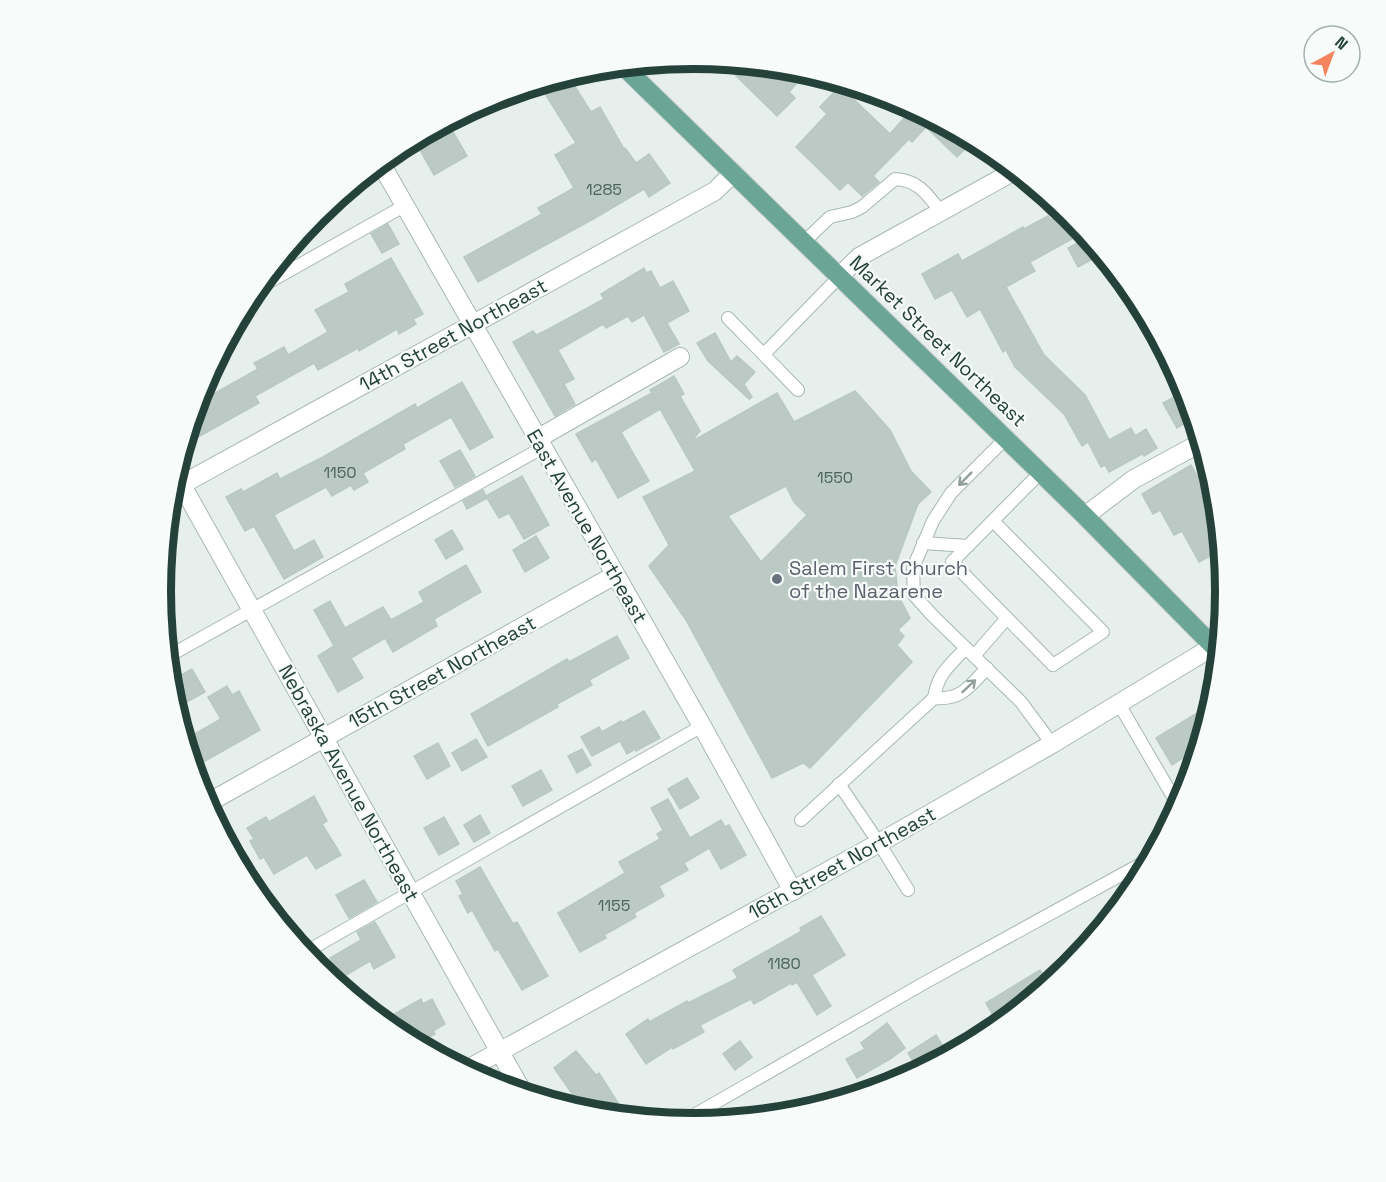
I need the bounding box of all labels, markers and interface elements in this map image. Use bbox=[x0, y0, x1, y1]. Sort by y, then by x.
north arrow bbox=[1302, 24, 1362, 84]
text: N bbox=[1331, 32, 1352, 55]
house number: 1285 bbox=[586, 179, 622, 200]
street label: Market Street Northeast bbox=[844, 250, 1032, 432]
street label: 14th Street Northeast bbox=[354, 272, 552, 398]
street label: East Avenue Northeast bbox=[521, 424, 653, 628]
house number: 1150 bbox=[323, 462, 357, 483]
house number: 1550 bbox=[817, 467, 853, 488]
one-way arrow bbox=[957, 472, 972, 487]
place label: Salem First Church of the Nazarene bbox=[789, 555, 968, 604]
marker: Salem First Church of the Nazarene bbox=[770, 572, 784, 586]
street label: 15th Street Northeast bbox=[344, 610, 540, 734]
street label: Nebraska Avenue Northeast bbox=[273, 660, 425, 906]
one-way arrow bbox=[961, 679, 976, 694]
street label: 16th Street Northeast bbox=[743, 801, 941, 925]
house number: 1155 bbox=[598, 895, 630, 916]
house number: 1180 bbox=[767, 953, 801, 974]

